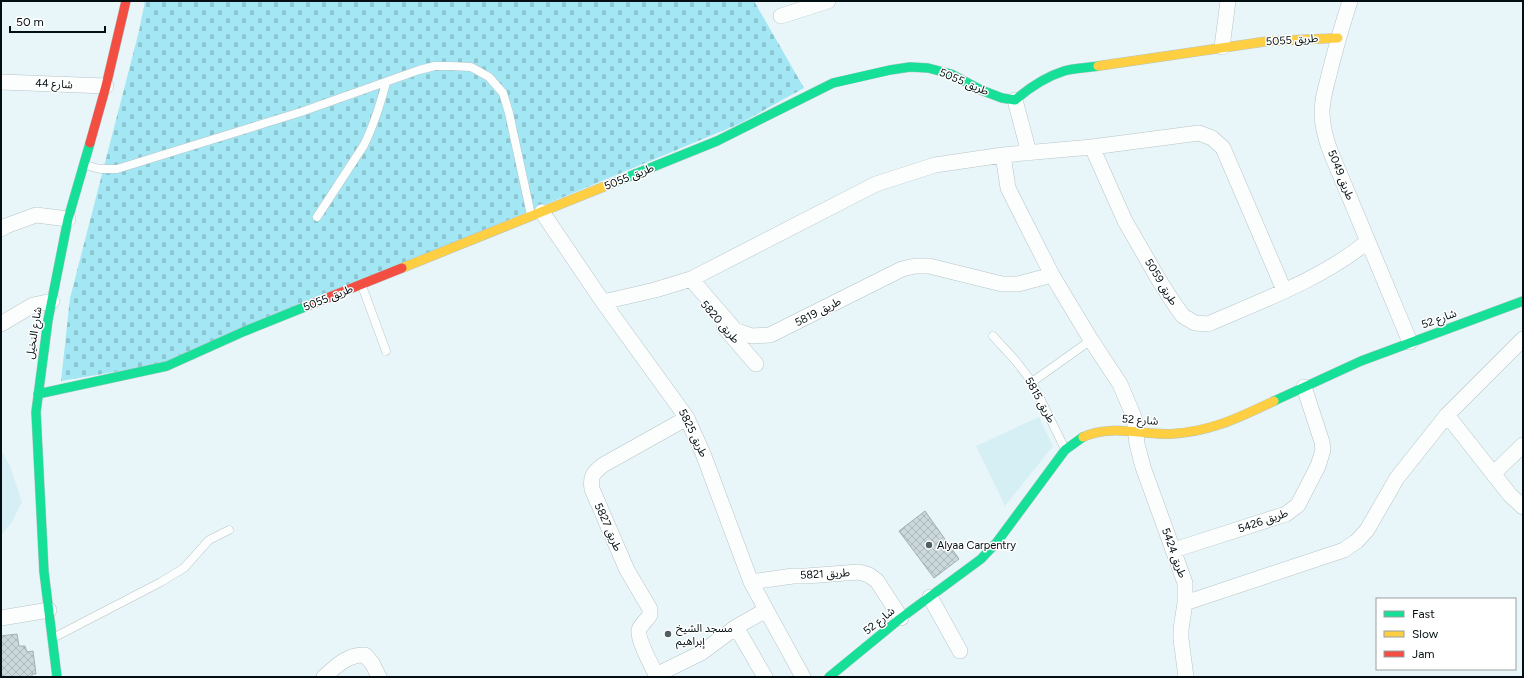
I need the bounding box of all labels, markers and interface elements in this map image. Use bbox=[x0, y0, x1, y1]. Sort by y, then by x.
scale bar bbox=[10, 8, 105, 34]
text: 50 m bbox=[16, 15, 44, 29]
street label: طريق 5055 bbox=[1265, 32, 1319, 48]
street label: طريق 5055 bbox=[937, 66, 991, 98]
street label: شارع 44 bbox=[35, 77, 74, 92]
street label: طريق 5049 bbox=[1325, 148, 1357, 202]
street label: طريق 5055 bbox=[602, 161, 656, 193]
street label: طريق 5059 bbox=[1142, 256, 1180, 308]
street label: طريق 5055 bbox=[301, 282, 355, 314]
street label: طريق 5819 bbox=[793, 295, 843, 329]
street label: طريق 5820 bbox=[698, 298, 742, 346]
street label: شارع النخيل bbox=[23, 306, 46, 360]
street label: شارع 52 bbox=[1420, 306, 1459, 332]
street label: طريق 5815 bbox=[1022, 375, 1058, 425]
street label: طريق 5825 bbox=[676, 407, 710, 459]
street label: شارع 52 bbox=[1121, 412, 1159, 429]
street label: طريق 5827 bbox=[592, 501, 624, 553]
street label: طريق 5426 bbox=[1236, 506, 1290, 536]
street label: طريق 5424 bbox=[1159, 526, 1189, 580]
place label: Alyaa Carpentry bbox=[937, 539, 1016, 552]
marker: Alyaa Carpentry bbox=[924, 540, 934, 550]
street label: طريق 5821 bbox=[800, 566, 850, 582]
legend bbox=[1376, 598, 1516, 670]
street label: شارع 52 bbox=[861, 604, 898, 638]
text: Fast bbox=[1412, 607, 1435, 621]
place label: مسجد الشيخ إبراهيم bbox=[676, 622, 733, 650]
text: Slow bbox=[1412, 627, 1439, 641]
marker: مسجد الشيخ إبراهيم bbox=[663, 629, 673, 639]
text: Jam bbox=[1412, 647, 1435, 661]

